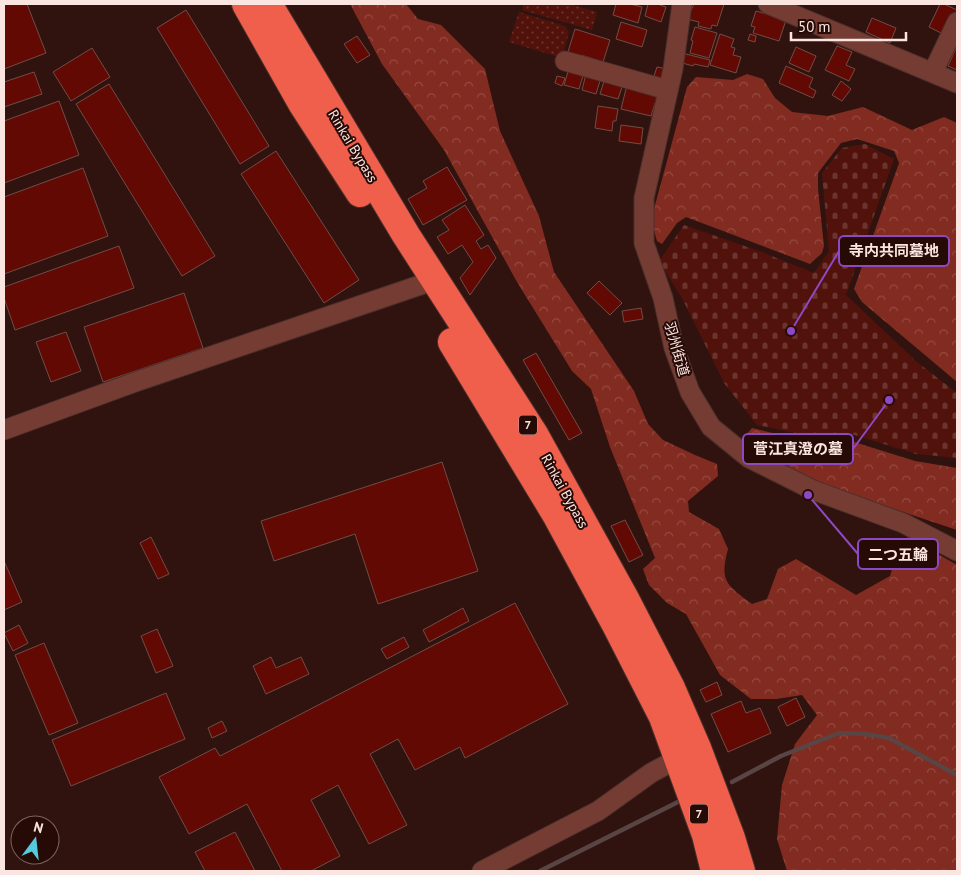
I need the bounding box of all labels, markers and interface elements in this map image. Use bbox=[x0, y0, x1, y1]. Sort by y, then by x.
scale bar bbox=[791, 10, 906, 42]
text: 50 m bbox=[798, 17, 831, 36]
street label: Rinkai Bypass bbox=[324, 106, 382, 186]
callout: 寺内共同墓地 bbox=[839, 236, 949, 266]
text: 寺内共同墓地 bbox=[849, 241, 939, 260]
street label: 羽州街道 bbox=[661, 320, 693, 378]
road number: 7 bbox=[519, 416, 537, 434]
callout: 菅江真澄の墓 bbox=[743, 434, 853, 464]
text: 菅江真澄の墓 bbox=[753, 439, 843, 458]
street label: Rinkai Bypass bbox=[537, 451, 593, 531]
callout: 二つ五輪 bbox=[858, 539, 938, 569]
text: 二つ五輪 bbox=[868, 545, 928, 564]
road number: 7 bbox=[690, 804, 708, 824]
north arrow bbox=[10, 815, 60, 865]
text: N bbox=[32, 818, 45, 837]

